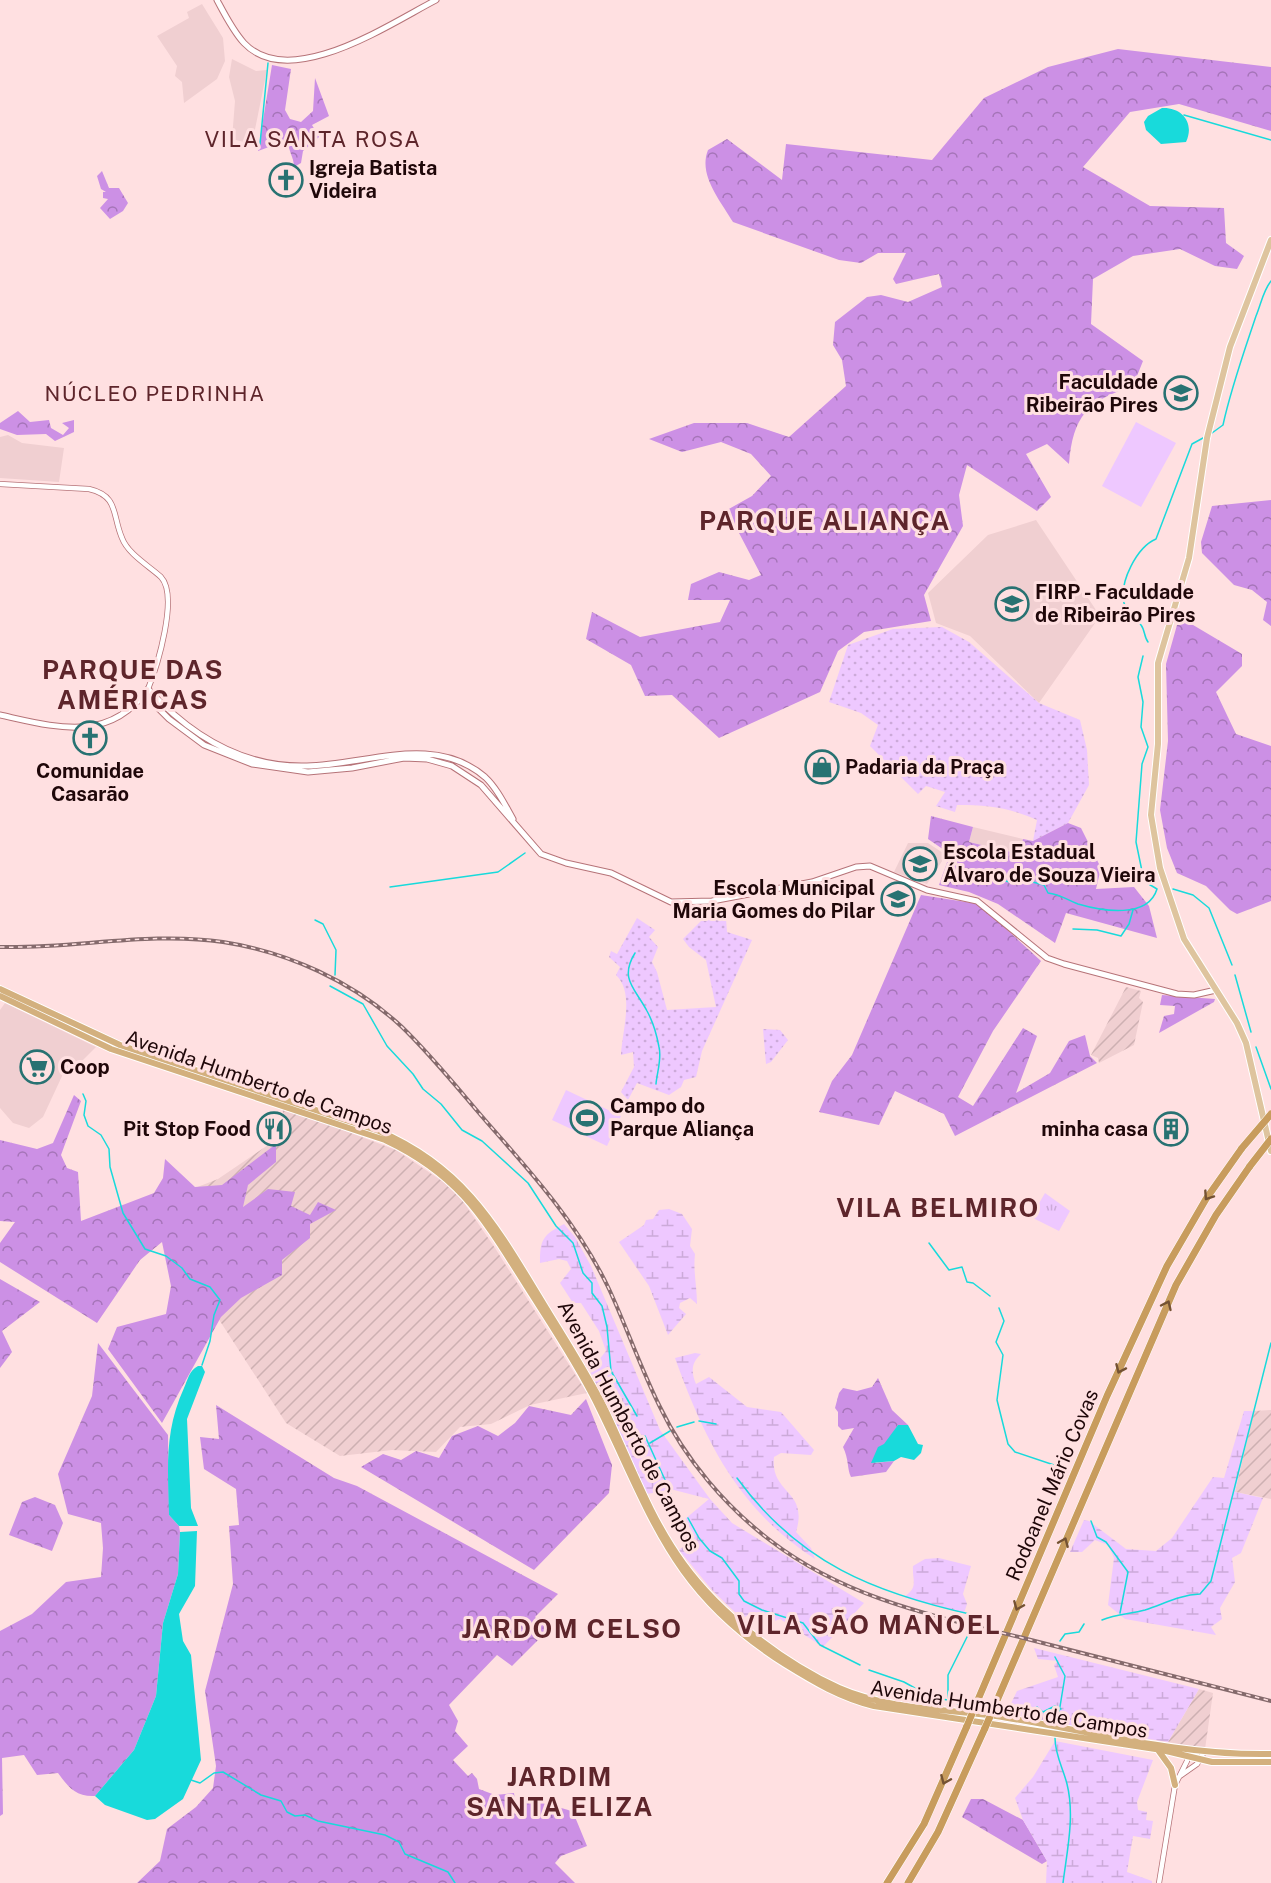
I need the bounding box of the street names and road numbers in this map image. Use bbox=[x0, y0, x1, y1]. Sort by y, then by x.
street label: Avenida Humberto de Campos bbox=[123, 1025, 395, 1139]
street label: Avenida Humberto de Campos bbox=[553, 1297, 705, 1555]
street label: Rodoanel Mário Covas bbox=[1001, 1386, 1103, 1584]
street label: Avenida Humberto de Campos bbox=[869, 1675, 1149, 1743]

